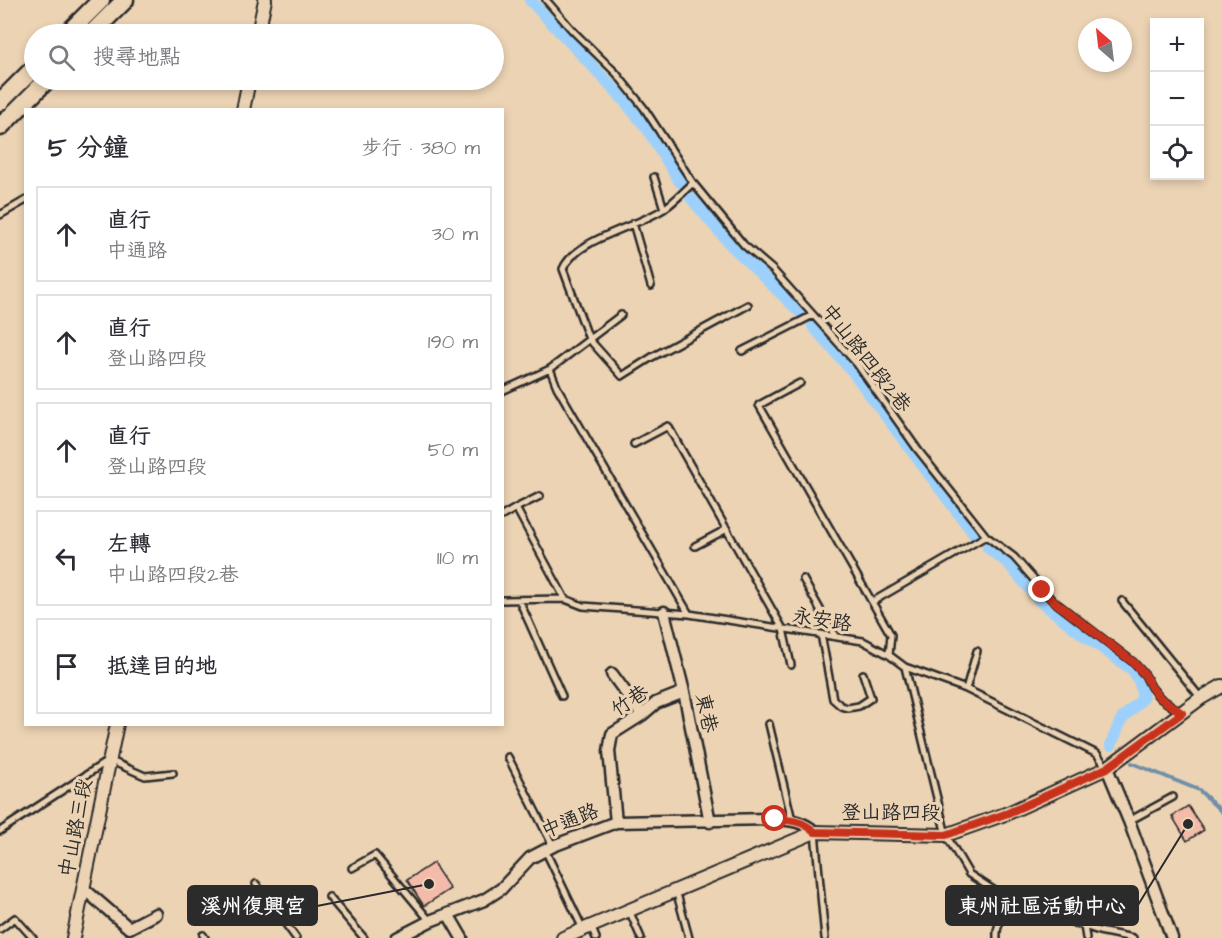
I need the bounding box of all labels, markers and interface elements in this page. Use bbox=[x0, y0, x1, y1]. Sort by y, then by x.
north arrow bbox=[1078, 18, 1132, 72]
map controls bbox=[1150, 18, 1204, 180]
button: + bbox=[1150, 18, 1204, 72]
search box bbox=[24, 24, 504, 90]
icon: search bbox=[45, 41, 78, 74]
text: 搜尋地點 bbox=[93, 42, 181, 73]
button: − bbox=[1150, 72, 1204, 126]
button: locate bbox=[1150, 126, 1204, 180]
text: 5 分鐘 bbox=[48, 130, 129, 166]
text: 步行 · 380 m bbox=[362, 134, 480, 162]
text: 直行 bbox=[107, 205, 151, 236]
icon: ahead bbox=[50, 218, 83, 251]
text: 30 m bbox=[432, 220, 478, 248]
text: 中通路 bbox=[107, 237, 167, 265]
street label: 中山路四段2巷 bbox=[815, 298, 918, 419]
text: 直行 bbox=[107, 313, 151, 344]
icon: ahead bbox=[50, 326, 83, 359]
text: 190 m bbox=[428, 328, 478, 356]
text: 登山路四段 bbox=[107, 345, 207, 373]
text: 直行 bbox=[107, 421, 151, 452]
icon: ahead bbox=[50, 434, 83, 467]
text: 50 m bbox=[428, 436, 478, 464]
text: 登山路四段 bbox=[107, 453, 207, 481]
text: 左轉 bbox=[107, 529, 151, 560]
icon: left bbox=[50, 542, 83, 575]
text: 110 m bbox=[437, 544, 478, 572]
text: 中山路四段2巷 bbox=[107, 561, 238, 589]
route end bbox=[1028, 576, 1054, 602]
street label: 永安路 bbox=[790, 601, 855, 639]
icon: arrive bbox=[50, 650, 83, 683]
text: 抵達目的地 bbox=[107, 651, 217, 682]
street label: 竹巷 bbox=[606, 678, 655, 724]
street label: 東巷 bbox=[688, 691, 724, 736]
street label: 中山路三段 bbox=[53, 776, 99, 880]
street label: 中通路 bbox=[537, 796, 604, 845]
street label: 登山路四段 bbox=[841, 799, 941, 827]
route start bbox=[761, 805, 787, 831]
callout: 溪州復興宮 bbox=[188, 886, 317, 925]
callout: 東州社區活動中心 bbox=[946, 886, 1138, 925]
text: 溪州復興宮 bbox=[201, 892, 306, 921]
text: 東州社區活動中心 bbox=[958, 892, 1126, 921]

